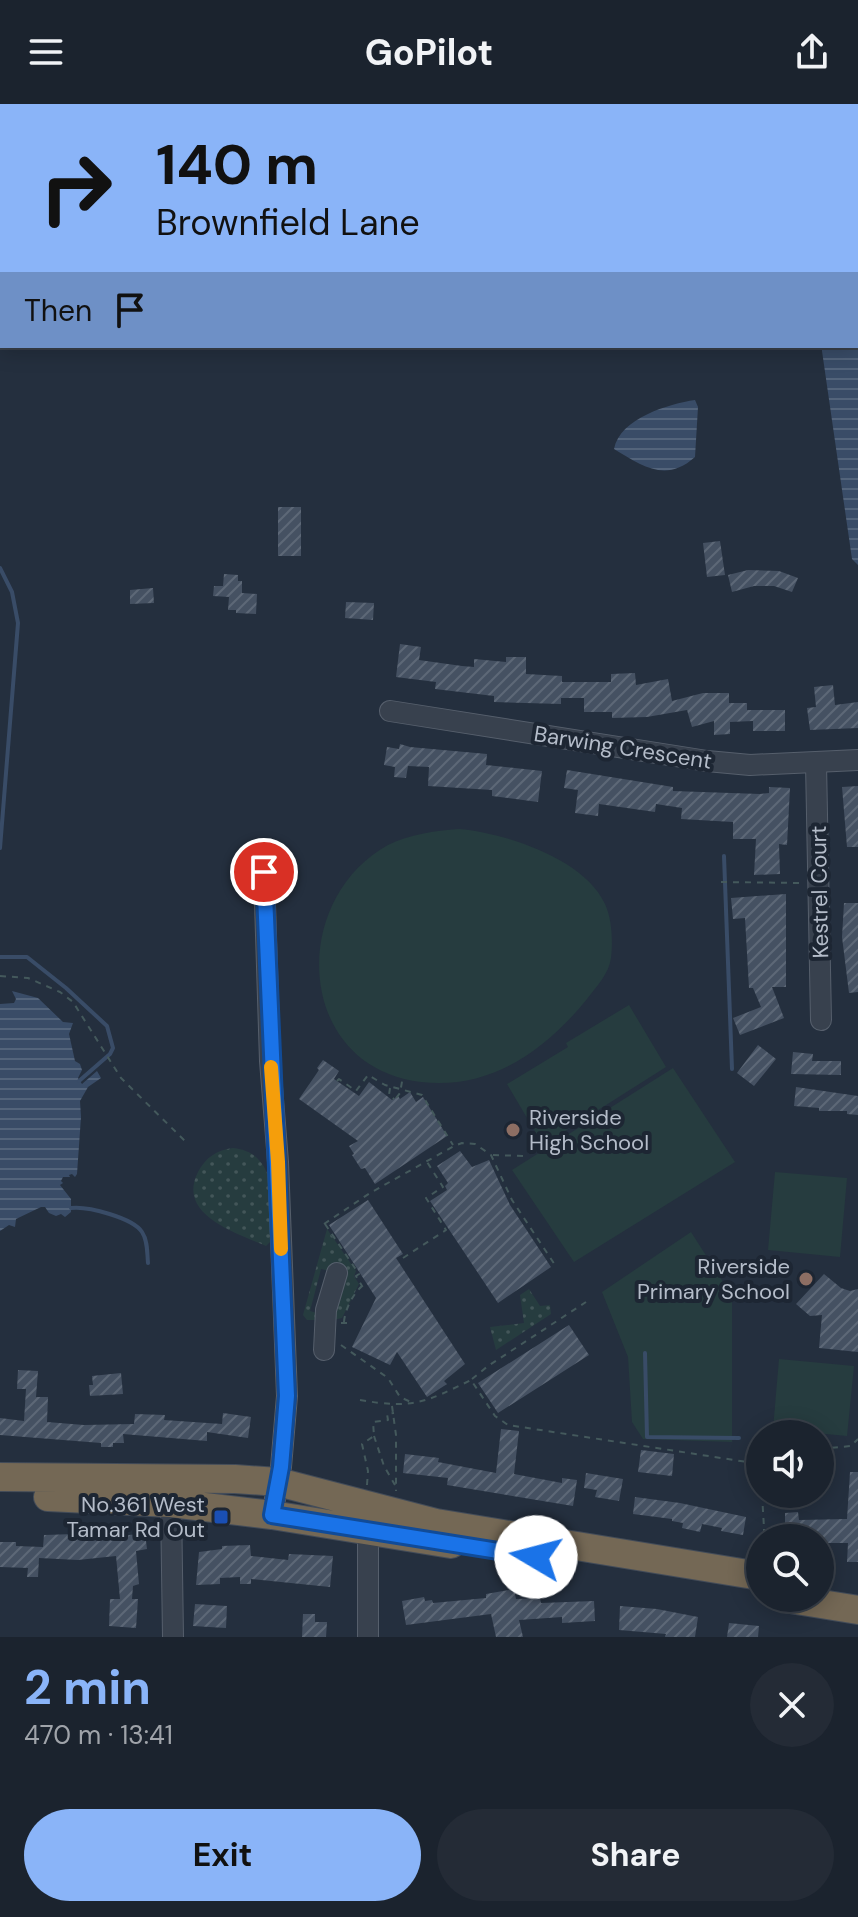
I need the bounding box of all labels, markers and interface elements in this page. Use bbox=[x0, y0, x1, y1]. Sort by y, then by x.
text: GoPilot bbox=[365, 29, 493, 76]
icon: menu bbox=[24, 30, 68, 74]
icon: share bbox=[790, 30, 834, 74]
text: 140 m bbox=[156, 128, 318, 201]
icon: right bbox=[24, 136, 128, 240]
text: Brownfield Lane bbox=[156, 199, 420, 246]
icon: arrive bbox=[108, 288, 152, 332]
text: Then bbox=[24, 291, 92, 330]
street label: Barwing Crescent bbox=[532, 719, 714, 776]
street label: Kestrel Court bbox=[804, 825, 835, 959]
pin bbox=[230, 838, 298, 906]
icon: arrive bbox=[242, 850, 286, 894]
place label: Riverside High School bbox=[529, 1103, 649, 1157]
marker: Riverside High School bbox=[504, 1121, 522, 1139]
place label: Riverside Primary School bbox=[637, 1252, 790, 1306]
marker: Riverside Primary School bbox=[797, 1270, 815, 1288]
map controls bbox=[746, 1420, 834, 1612]
button: sound bbox=[746, 1420, 834, 1508]
place label: No.361 West Tamar Rd Out bbox=[66, 1490, 205, 1544]
marker: No.361 West Tamar Rd Out bbox=[212, 1508, 230, 1526]
position arrow bbox=[494, 1515, 578, 1599]
button: search bbox=[746, 1524, 834, 1612]
text: 2 min bbox=[24, 1656, 151, 1719]
button: close bbox=[750, 1663, 834, 1747]
text: 470 m · 13:41 bbox=[24, 1718, 173, 1752]
button: Exit bbox=[24, 1809, 421, 1901]
button: Share bbox=[437, 1809, 834, 1901]

